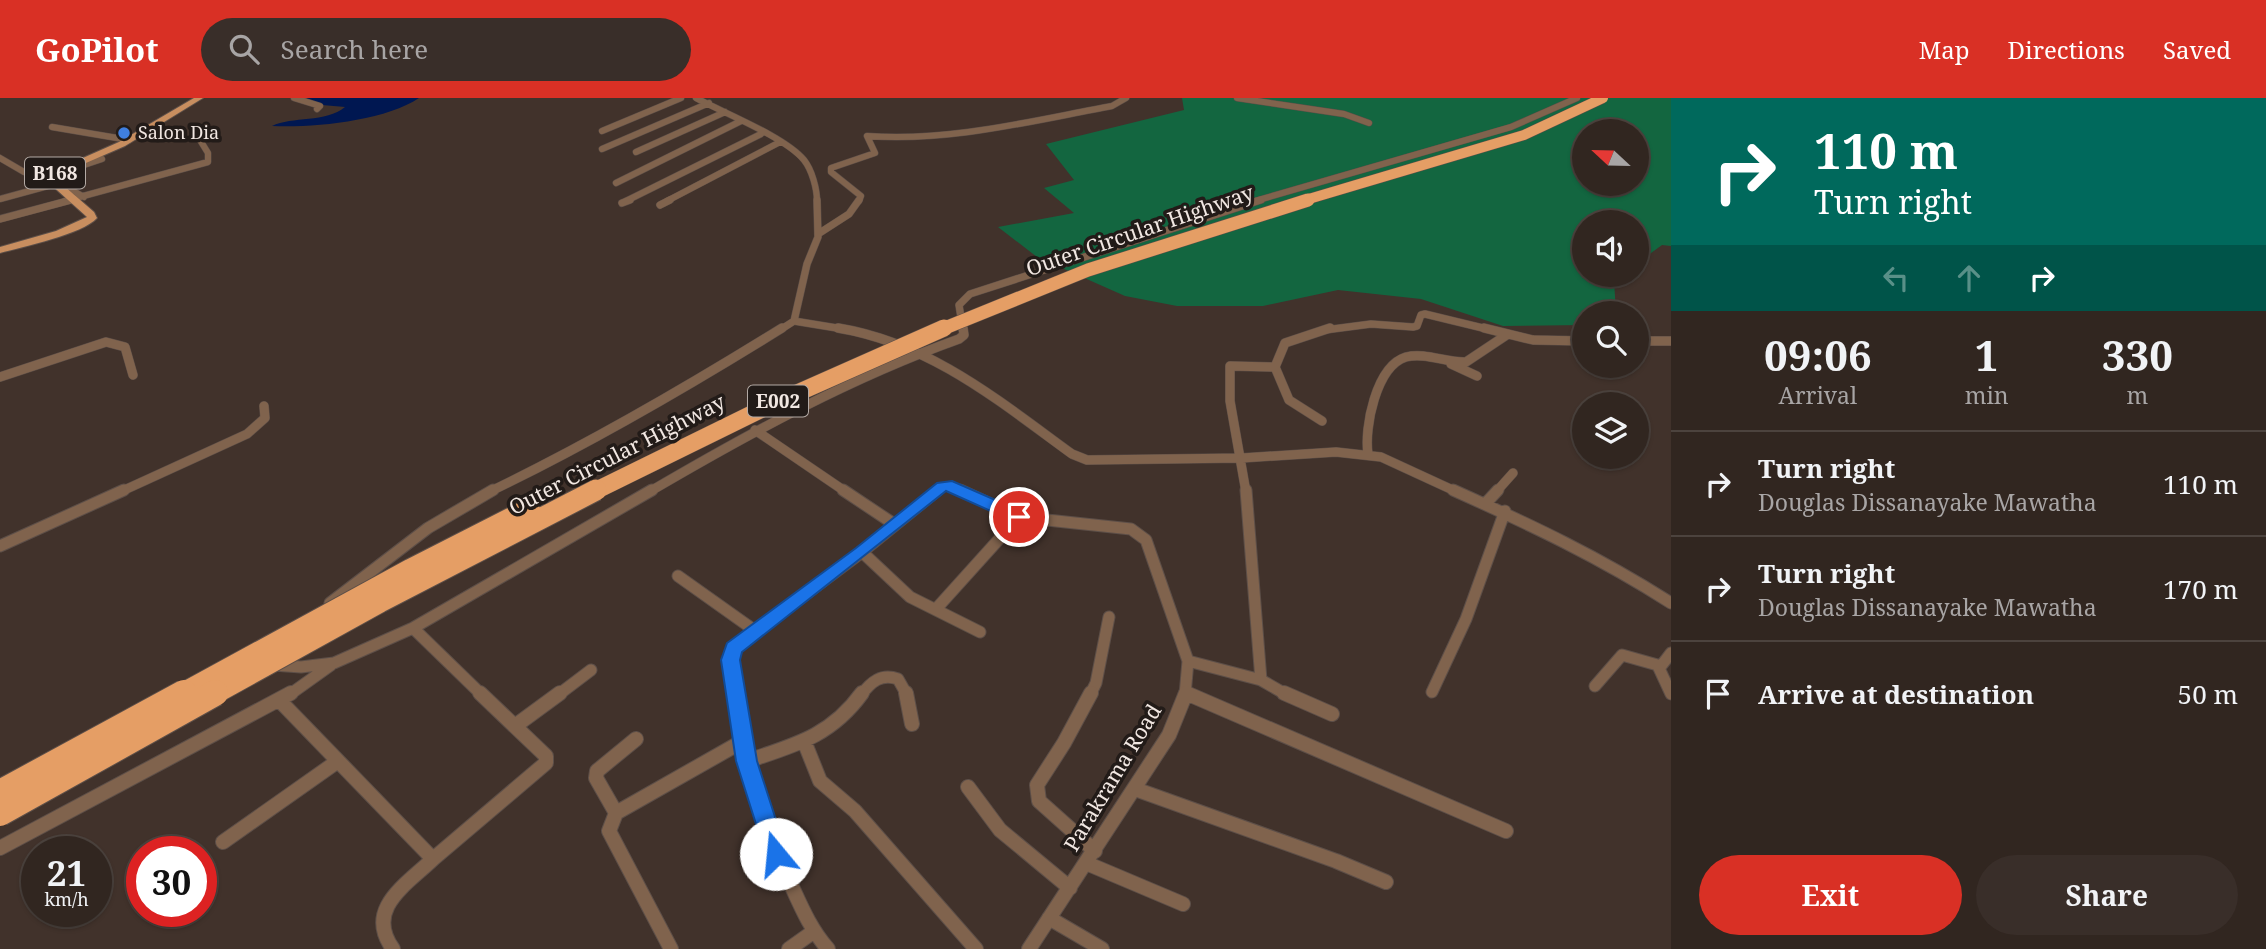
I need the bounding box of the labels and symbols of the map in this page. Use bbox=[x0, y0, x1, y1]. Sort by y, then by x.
north arrow bbox=[1572, 119, 1648, 196]
place label: Salon Dia bbox=[138, 120, 219, 144]
marker: Salon Dia bbox=[116, 125, 132, 141]
road number: B168 bbox=[25, 158, 85, 188]
street label: Outer Circular Highway bbox=[1022, 178, 1257, 282]
road number: E002 bbox=[748, 386, 808, 416]
street label: Outer Circular Highway bbox=[504, 387, 730, 521]
pin bbox=[989, 487, 1049, 547]
street label: Parakrama Road bbox=[1057, 699, 1167, 856]
position arrow bbox=[739, 817, 813, 891]
speed limit sign: 30 bbox=[126, 836, 217, 927]

